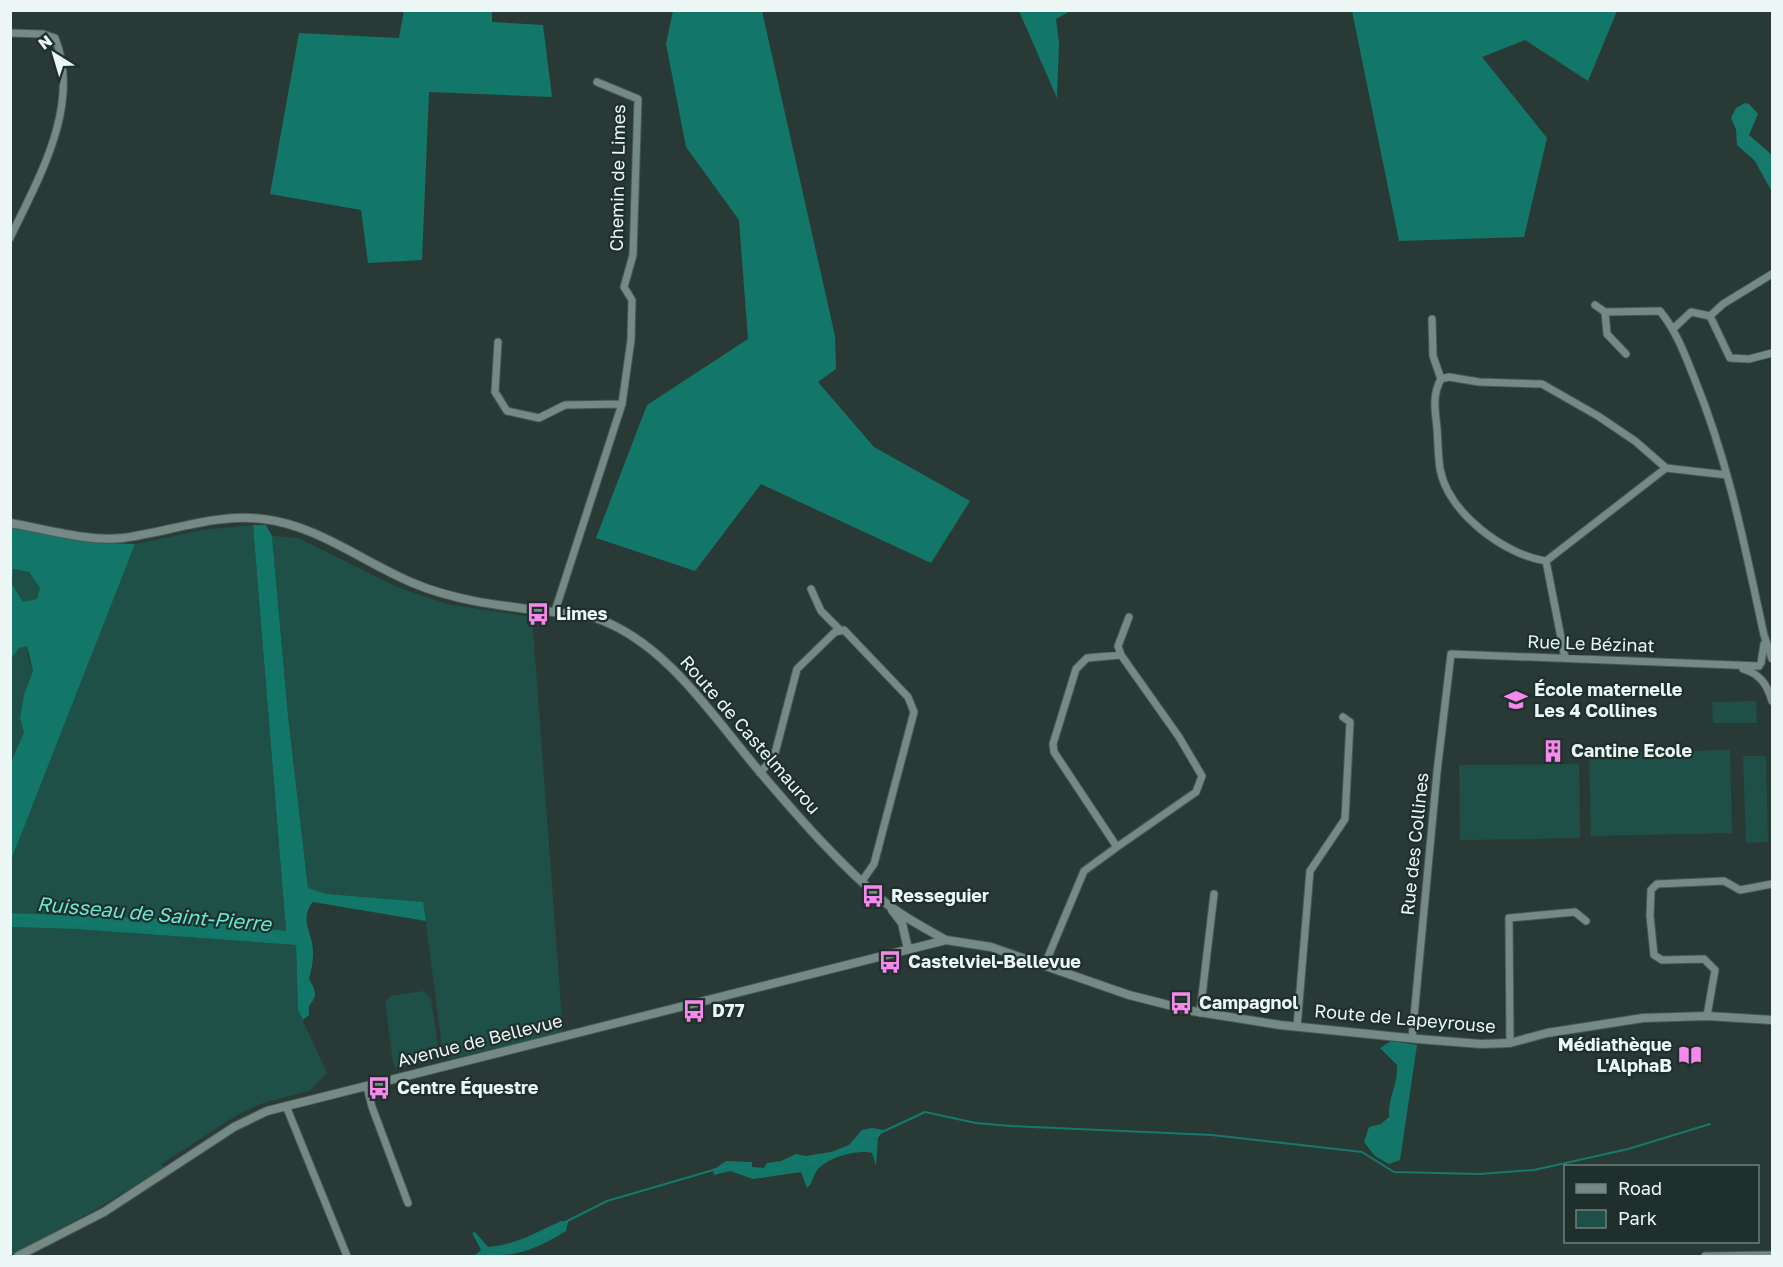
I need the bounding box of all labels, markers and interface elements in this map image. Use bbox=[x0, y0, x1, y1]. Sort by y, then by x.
north arrow bbox=[24, 24, 84, 84]
text: N bbox=[34, 30, 56, 54]
street label: Chemin de Limes bbox=[605, 104, 629, 252]
bus stop icon: Limes bbox=[525, 601, 551, 627]
place label: Limes bbox=[556, 602, 608, 624]
street label: Rue Le Bézinat bbox=[1527, 630, 1655, 656]
street label: Route de Castelmaurou bbox=[676, 651, 826, 818]
place label: École maternelle Les 4 Collines bbox=[1534, 678, 1683, 721]
school or university icon: École maternelle Les 4 Collines bbox=[1503, 687, 1529, 713]
building icon: Cantine Ecole bbox=[1540, 738, 1566, 764]
place label: Cantine Ecole bbox=[1571, 739, 1692, 761]
street label: Rue des Collines bbox=[1396, 771, 1432, 917]
bus stop icon: Resseguier bbox=[860, 883, 886, 909]
place label: Resseguier bbox=[891, 884, 989, 906]
water label: Ruisseau de Saint-Pierre bbox=[36, 891, 273, 935]
bus stop icon: Castelviel-Bellevue bbox=[877, 949, 903, 975]
place label: Castelviel-Bellevue bbox=[908, 950, 1081, 972]
bus stop icon: Campagnol bbox=[1168, 990, 1194, 1016]
place label: Campagnol bbox=[1199, 991, 1298, 1013]
bus stop icon: D77 bbox=[681, 998, 707, 1024]
place label: D77 bbox=[712, 999, 745, 1021]
street label: Route de Lapeyrouse bbox=[1313, 999, 1497, 1037]
street label: Avenue de Bellevue bbox=[395, 1009, 565, 1071]
place label: Médiathèque L'AlphaB bbox=[1558, 1033, 1672, 1076]
library icon: Médiathèque L'AlphaB bbox=[1677, 1042, 1703, 1068]
bus stop icon: Centre Équestre bbox=[366, 1075, 392, 1101]
place label: Centre Équestre bbox=[397, 1076, 539, 1098]
legend bbox=[1564, 1165, 1759, 1243]
text: Road bbox=[1618, 1177, 1662, 1199]
text: Park bbox=[1618, 1207, 1657, 1229]

